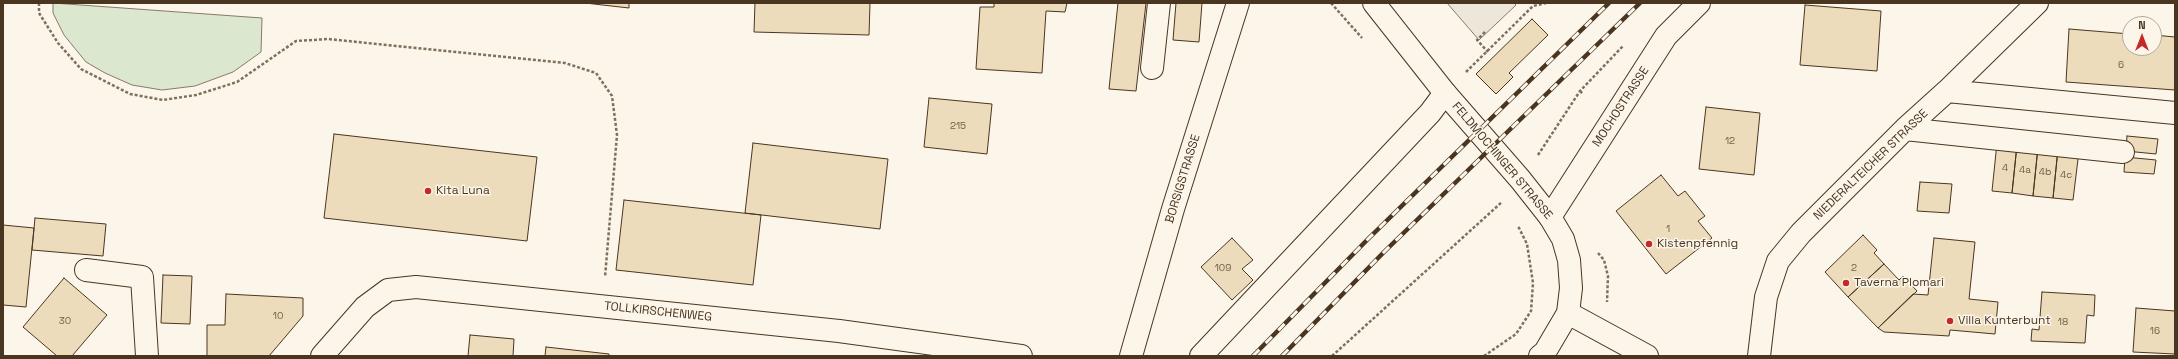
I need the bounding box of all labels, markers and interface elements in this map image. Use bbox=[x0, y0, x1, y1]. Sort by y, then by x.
north arrow bbox=[2122, 16, 2162, 56]
text: N bbox=[2138, 18, 2146, 32]
house number: 6 bbox=[2118, 59, 2124, 71]
street label: MOCHOSTRASSE bbox=[1590, 64, 1652, 150]
street label: FELDMOCHINGER STRASSE bbox=[1449, 99, 1555, 223]
street label: NIEDERALTEICHER STRASSE bbox=[1811, 107, 1931, 223]
house number: 215 bbox=[950, 120, 966, 132]
street label: BORSIGSTRASSE bbox=[1163, 133, 1203, 225]
house number: 12 bbox=[1725, 135, 1735, 147]
house number: 4 bbox=[2002, 162, 2008, 174]
house number: 4a bbox=[2019, 164, 2031, 176]
house number: 4b bbox=[2039, 166, 2051, 178]
house number: 4c bbox=[2060, 169, 2072, 181]
place label: Kita Luna bbox=[436, 184, 490, 198]
marker: Kita Luna bbox=[423, 186, 433, 196]
house number: 1 bbox=[1666, 223, 1670, 235]
place label: Kistenpfennig bbox=[1657, 237, 1738, 251]
marker: Kistenpfennig bbox=[1644, 239, 1654, 249]
house number: 109 bbox=[1215, 262, 1231, 274]
house number: 2 bbox=[1851, 262, 1857, 274]
place label: Taverna Plomari bbox=[1854, 276, 1944, 290]
marker: Taverna Plomari bbox=[1841, 278, 1851, 288]
street label: TOLLKIRSCHENWEG bbox=[603, 299, 713, 325]
house number: 10 bbox=[273, 310, 283, 322]
place label: Villa Kunterbunt bbox=[1958, 314, 2051, 328]
house number: 30 bbox=[59, 315, 71, 327]
marker: Villa Kunterbunt bbox=[1945, 316, 1955, 326]
house number: 18 bbox=[2058, 316, 2068, 328]
house number: 16 bbox=[2150, 325, 2160, 337]

